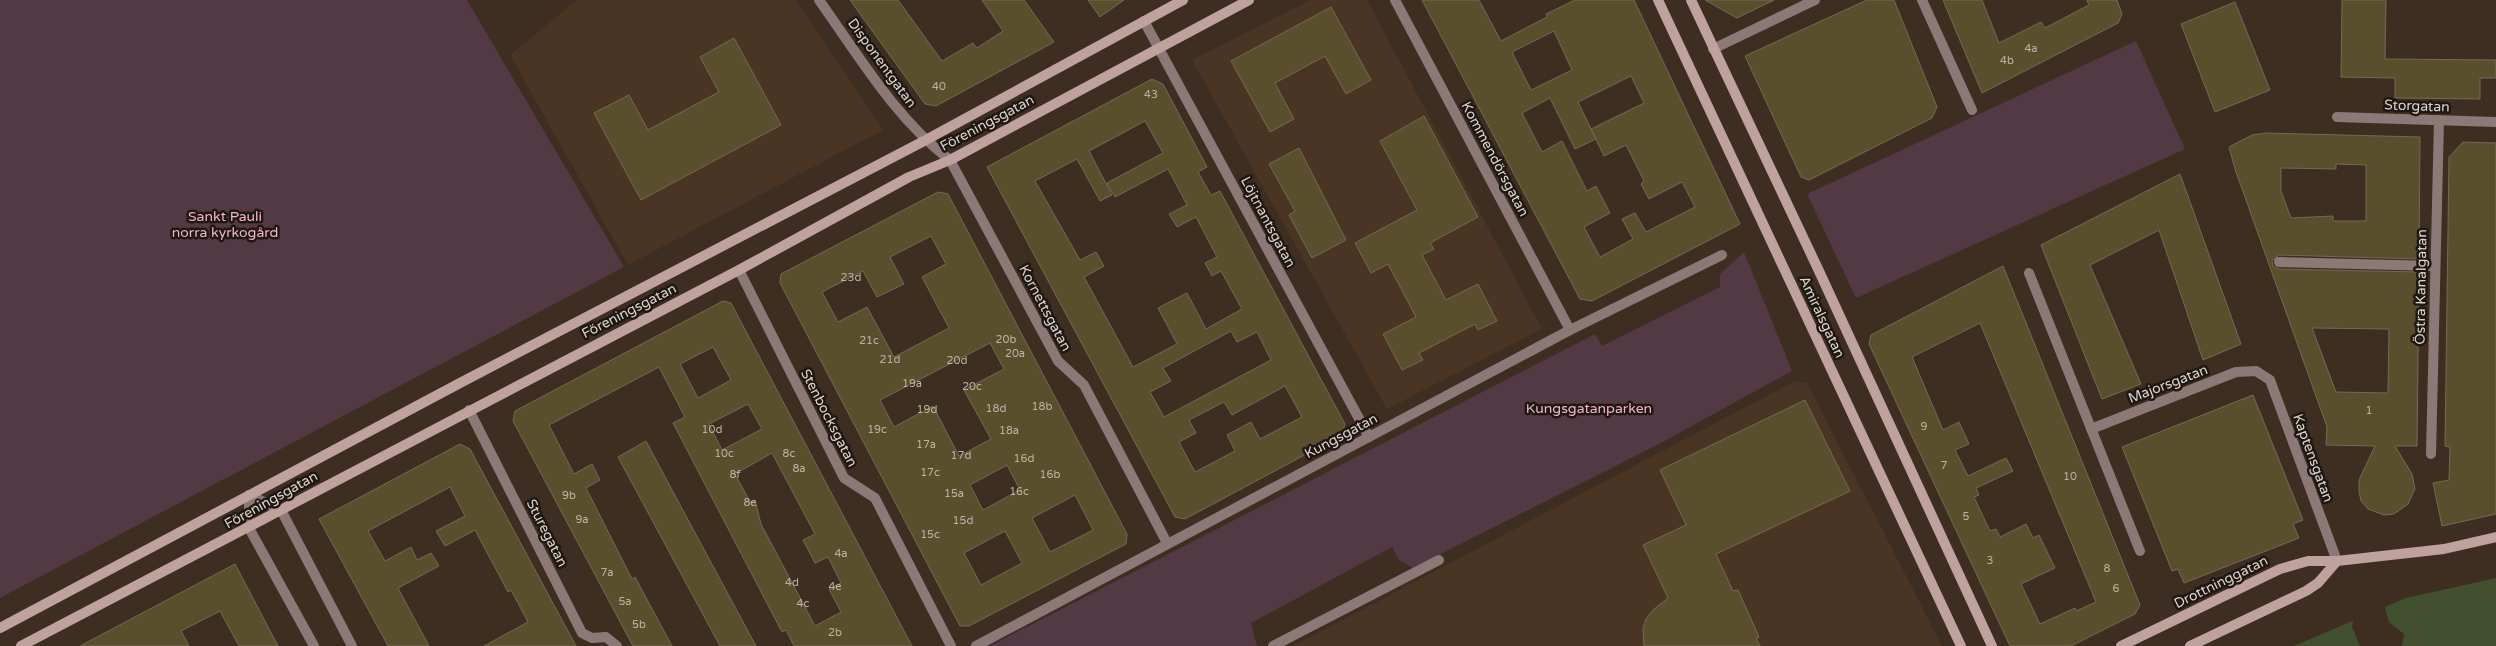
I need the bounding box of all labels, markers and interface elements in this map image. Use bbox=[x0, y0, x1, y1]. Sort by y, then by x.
street label: Disponentgatan bbox=[844, 15, 920, 111]
house number: 4a bbox=[2024, 42, 2038, 55]
house number: 4b bbox=[2000, 54, 2014, 67]
house number: 40 bbox=[932, 80, 946, 93]
house number: 43 bbox=[1144, 88, 1158, 101]
street label: Föreningsgatan bbox=[937, 91, 1037, 155]
street label: Storgatan bbox=[2384, 96, 2450, 116]
street label: Kommendörsgatan bbox=[1458, 99, 1532, 219]
street label: Löjtnantsgatan bbox=[1237, 174, 1299, 270]
park label: Sankt Pauli norra kyrkogård bbox=[172, 208, 278, 241]
street label: Östra Kanalgatan bbox=[2411, 229, 2431, 345]
street label: Kornettsgatan bbox=[1015, 262, 1075, 354]
house number: 23d bbox=[841, 271, 861, 284]
street label: Amiralsgatan bbox=[1796, 273, 1848, 361]
street label: Föreningsgatan bbox=[579, 280, 679, 342]
house number: 20b bbox=[996, 333, 1016, 346]
house number: 21c bbox=[859, 334, 879, 347]
house number: 20a bbox=[1005, 347, 1025, 360]
house number: 21d bbox=[880, 353, 900, 366]
house number: 20d bbox=[947, 354, 967, 367]
street label: Majorsgatan bbox=[2126, 361, 2210, 407]
street label: Stenbocksgatan bbox=[797, 366, 861, 470]
house number: 19a bbox=[902, 377, 922, 390]
house number: 20c bbox=[962, 380, 982, 393]
house number: 18b bbox=[1032, 400, 1052, 413]
park label: Kungsgatanparken bbox=[1526, 400, 1652, 417]
house number: 18d bbox=[986, 402, 1006, 415]
house number: 19d bbox=[917, 403, 937, 416]
house number: 1 bbox=[2366, 404, 2372, 417]
street label: Kungsgatan bbox=[1302, 410, 1380, 462]
street label: Kaptensgatan bbox=[2289, 412, 2337, 504]
house number: 9 bbox=[1921, 420, 1928, 433]
house number: 10d bbox=[702, 423, 722, 436]
house number: 19c bbox=[867, 423, 887, 436]
house number: 18a bbox=[999, 424, 1019, 437]
house number: 17a bbox=[916, 438, 936, 451]
house number: 10c bbox=[714, 447, 734, 460]
house number: 8c bbox=[783, 447, 796, 460]
house number: 17d bbox=[951, 449, 971, 462]
house number: 16d bbox=[1014, 452, 1034, 465]
house number: 7 bbox=[1941, 459, 1948, 472]
house number: 8a bbox=[792, 462, 806, 475]
house number: 17c bbox=[920, 466, 940, 479]
street label: Föreningsgatan bbox=[221, 467, 321, 533]
house number: 8f bbox=[729, 468, 741, 481]
house number: 16b bbox=[1040, 468, 1060, 481]
house number: 10 bbox=[2063, 470, 2077, 483]
house number: 16c bbox=[1009, 485, 1029, 498]
house number: 15a bbox=[944, 487, 964, 500]
house number: 9b bbox=[562, 489, 576, 502]
street label: Sturegatan bbox=[523, 496, 571, 570]
house number: 8e bbox=[743, 496, 757, 509]
house number: 5 bbox=[1963, 510, 1970, 523]
house number: 9a bbox=[575, 513, 589, 526]
house number: 15d bbox=[953, 514, 973, 527]
house number: 15c bbox=[920, 528, 940, 541]
house number: 4a bbox=[834, 547, 848, 560]
street label: Drottninggatan bbox=[2171, 552, 2271, 612]
house number: 3 bbox=[1987, 554, 1994, 567]
house number: 8 bbox=[2104, 562, 2111, 575]
house number: 7a bbox=[600, 566, 614, 579]
house number: 4d bbox=[785, 576, 799, 589]
house number: 4e bbox=[828, 580, 842, 593]
house number: 6 bbox=[2113, 582, 2120, 595]
house number: 5a bbox=[618, 595, 632, 608]
house number: 4c bbox=[797, 597, 810, 610]
house number: 5b bbox=[632, 618, 646, 631]
house number: 2b bbox=[828, 626, 842, 639]

